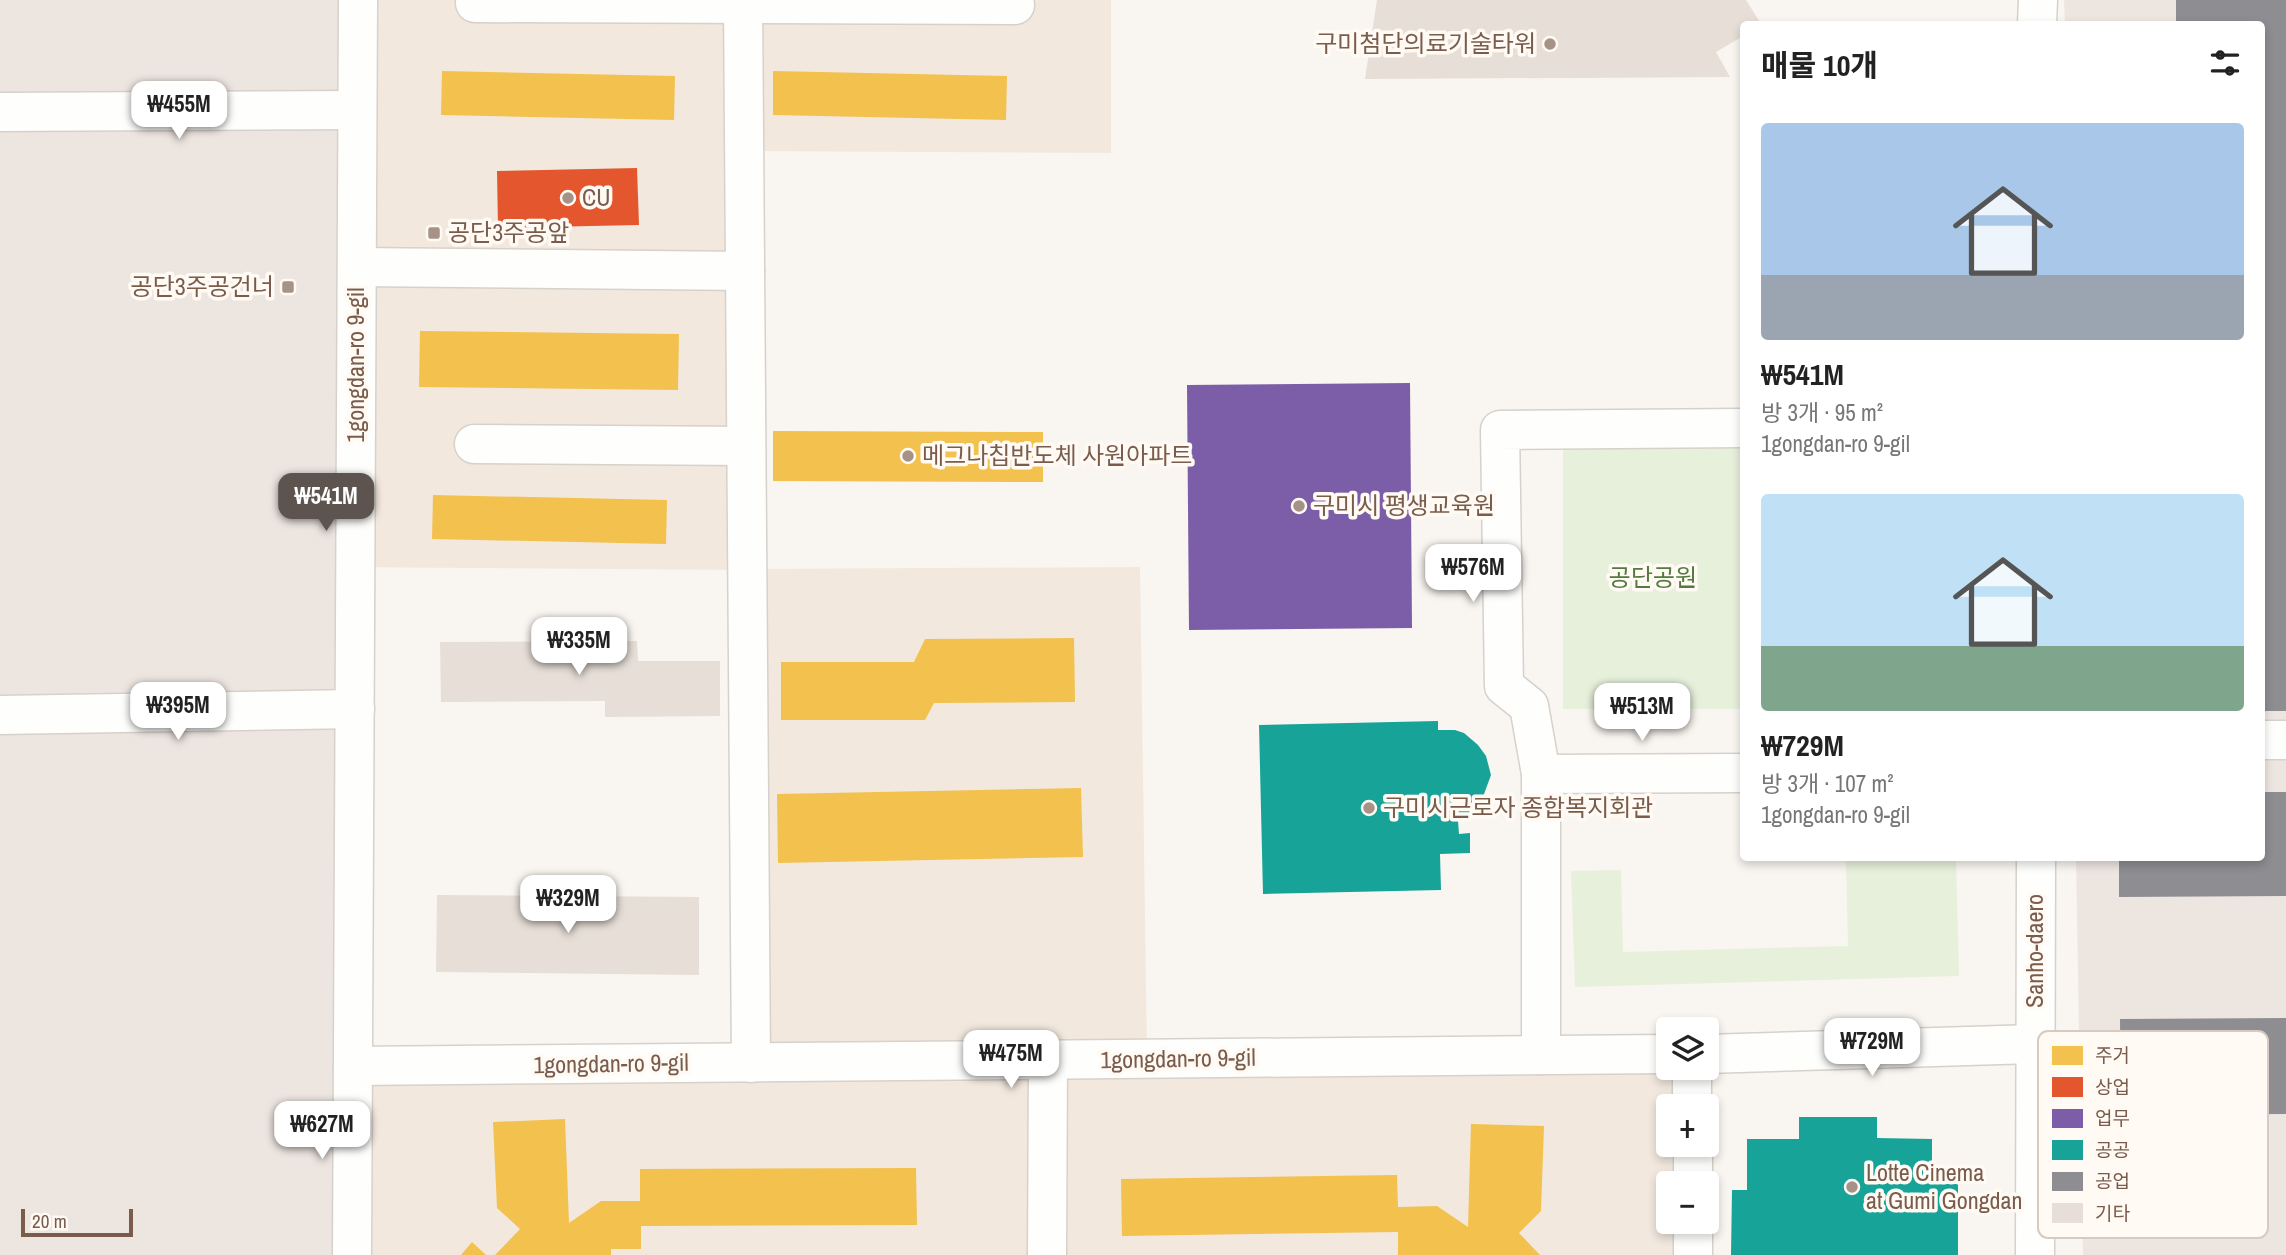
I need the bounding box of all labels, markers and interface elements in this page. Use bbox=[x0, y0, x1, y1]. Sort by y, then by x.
place label: 구미첨단의료기술타워 bbox=[1315, 27, 1536, 59]
marker: 구미첨단의료기술타워 bbox=[1542, 36, 1558, 52]
icon: filters bbox=[2206, 44, 2244, 82]
text: 매물 10개 bbox=[1761, 45, 1878, 85]
pin: ₩455M bbox=[130, 82, 228, 141]
text: ₩455M bbox=[147, 88, 211, 119]
icon: home bbox=[1940, 168, 2066, 294]
place label: CU bbox=[582, 181, 610, 213]
marker: CU bbox=[560, 190, 576, 206]
place label: 공단3주공앞 bbox=[448, 216, 569, 248]
marker: 공단3주공앞 bbox=[426, 225, 442, 241]
place label: 공단3주공건너 bbox=[131, 270, 274, 302]
marker: 공단3주공건너 bbox=[280, 279, 296, 295]
street label: 1gongdan-ro 9-gil bbox=[339, 287, 371, 443]
text: ₩541M bbox=[1761, 354, 1844, 394]
text: 방 3개 · 95 m² bbox=[1761, 397, 1883, 428]
text: 1gongdan-ro 9-gil bbox=[1761, 428, 1910, 459]
place label: 메그나칩반도체 사원아파트 bbox=[922, 439, 1192, 471]
marker: 메그나칩반도체 사원아파트 bbox=[900, 448, 916, 464]
pin: ₩541M bbox=[277, 474, 375, 533]
text: ₩541M bbox=[294, 480, 358, 511]
place label: 구미시 평생교육원 bbox=[1313, 489, 1495, 521]
marker: 구미시 평생교육원 bbox=[1291, 498, 1307, 514]
icon: home bbox=[1940, 539, 2066, 665]
pin: ₩576M bbox=[1424, 544, 1522, 604]
text: ₩576M bbox=[1441, 551, 1505, 582]
park label: 공단공원 bbox=[1609, 561, 1697, 593]
pin: ₩335M bbox=[530, 618, 628, 677]
text: ₩335M bbox=[547, 624, 611, 655]
pin: ₩395M bbox=[129, 682, 227, 742]
pin: ₩513M bbox=[1593, 684, 1691, 743]
text: ₩395M bbox=[146, 689, 210, 720]
text: ₩513M bbox=[1610, 690, 1674, 721]
text: ₩729M bbox=[1761, 725, 1844, 765]
text: 방 3개 · 107 m² bbox=[1761, 768, 1893, 799]
place label: 구미시근로자 종합복지회관 bbox=[1383, 791, 1653, 823]
text: 1gongdan-ro 9-gil bbox=[1761, 799, 1910, 830]
marker: 구미시근로자 종합복지회관 bbox=[1361, 800, 1377, 816]
pin: ₩329M bbox=[519, 876, 617, 935]
text: ₩329M bbox=[536, 882, 600, 913]
street label: Sanho-daero bbox=[2018, 894, 2050, 1008]
map controls bbox=[1656, 1017, 1719, 1234]
button: layers bbox=[1656, 1017, 1719, 1080]
pin: ₩729M bbox=[1823, 1018, 1921, 1078]
text: ₩729M bbox=[1840, 1025, 1904, 1056]
pin: ₩475M bbox=[962, 1030, 1060, 1090]
legend bbox=[2038, 1031, 2268, 1238]
text: ₩475M bbox=[979, 1037, 1043, 1068]
street label: 1gongdan-ro 9-gil bbox=[1100, 1041, 1256, 1075]
text: 주거 bbox=[2095, 1042, 2130, 1068]
street label: 1gongdan-ro 9-gil bbox=[533, 1046, 689, 1080]
text: 상업 bbox=[2095, 1074, 2130, 1100]
button: + bbox=[1656, 1094, 1719, 1157]
pin: ₩627M bbox=[273, 1102, 371, 1161]
text: 업무 bbox=[2095, 1105, 2130, 1131]
text: ₩627M bbox=[290, 1108, 354, 1139]
text: 공공 bbox=[2095, 1137, 2130, 1163]
place label: Lotte Cinema at Gumi Gongdan bbox=[1866, 1156, 2022, 1216]
text: 공업 bbox=[2095, 1168, 2130, 1194]
button: − bbox=[1656, 1171, 1719, 1234]
marker: Lotte Cinema at Gumi Gongdan bbox=[1844, 1179, 1860, 1195]
text: 기타 bbox=[2095, 1200, 2130, 1226]
scale bar bbox=[21, 1206, 133, 1238]
text: 20 m bbox=[32, 1208, 67, 1234]

